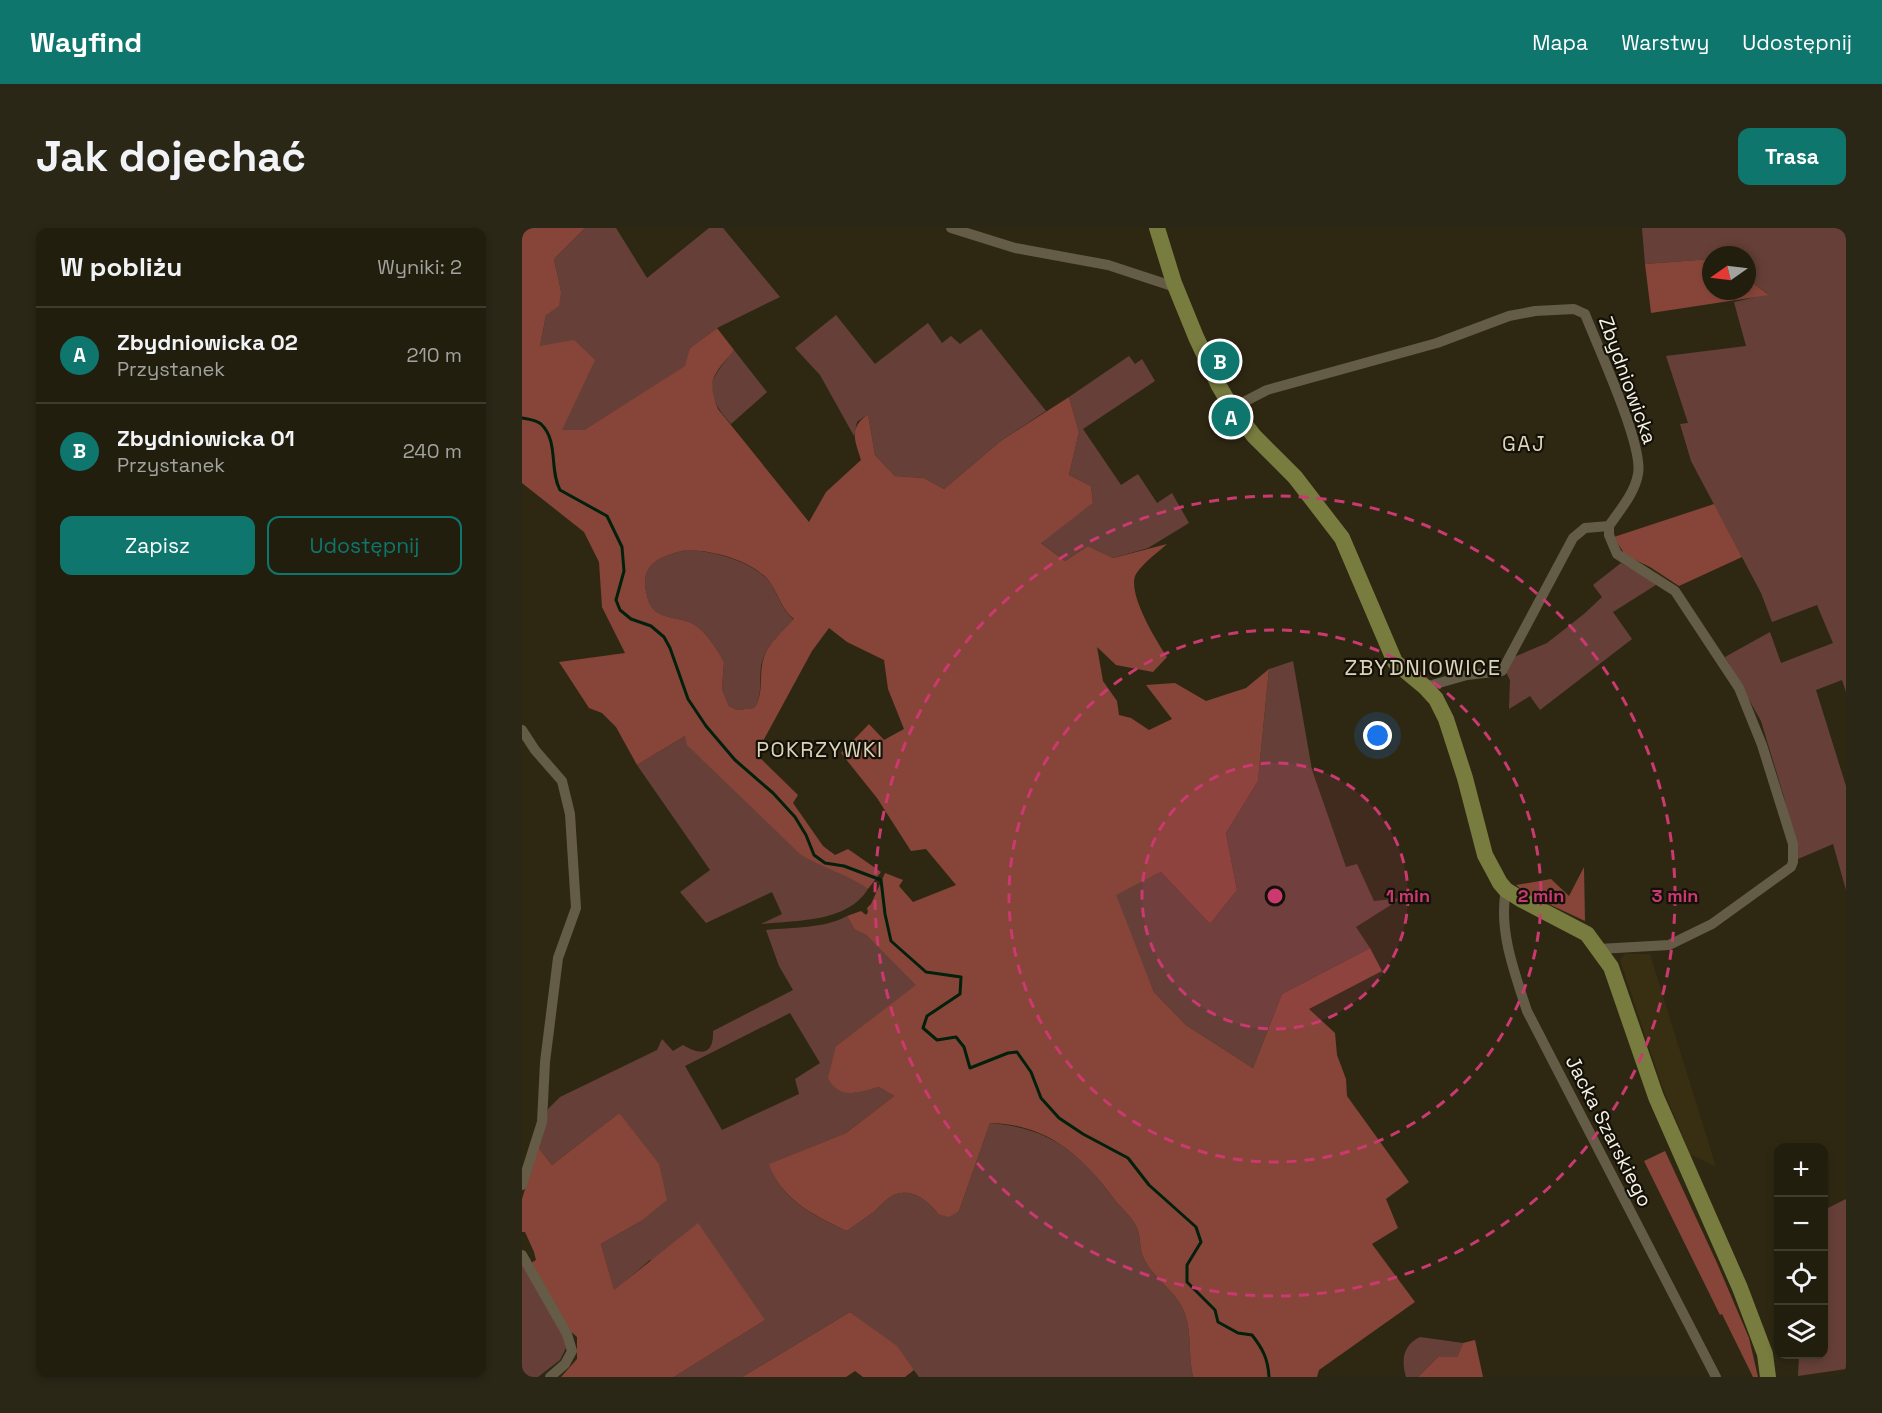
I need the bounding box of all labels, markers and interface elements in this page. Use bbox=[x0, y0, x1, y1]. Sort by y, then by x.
text: Wayfind bbox=[30, 24, 142, 60]
text: Mapa bbox=[1532, 29, 1588, 56]
text: Warstwy bbox=[1621, 29, 1709, 56]
text: Udostępnij bbox=[1742, 29, 1852, 56]
button: Trasa bbox=[1738, 128, 1846, 185]
text: Jak dojechać bbox=[36, 130, 306, 183]
north arrow bbox=[1702, 246, 1756, 300]
text: W pobliżu bbox=[60, 250, 182, 284]
text: Wyniki: 2 bbox=[377, 254, 462, 280]
street label: Zbydniowicka bbox=[1593, 313, 1663, 447]
text: Zbydniowicka 02 bbox=[117, 328, 298, 356]
pin: B bbox=[1200, 338, 1240, 384]
text: A bbox=[73, 342, 86, 368]
text: 210 m bbox=[406, 342, 462, 368]
text: Przystanek bbox=[117, 356, 225, 382]
pin: A bbox=[1212, 394, 1250, 440]
text: Zbydniowicka 01 bbox=[117, 424, 295, 452]
district label: GAJ bbox=[1502, 430, 1546, 457]
text: B bbox=[73, 438, 86, 464]
text: 240 m bbox=[403, 438, 462, 464]
text: Przystanek bbox=[117, 452, 225, 478]
button: Zapisz bbox=[60, 516, 255, 575]
button: Udostępnij bbox=[267, 516, 462, 575]
district label: ZBYDNIOWICE bbox=[1344, 653, 1502, 681]
your location bbox=[1363, 721, 1392, 750]
district label: POKRZYWKI bbox=[756, 736, 884, 763]
text: 1 min bbox=[1386, 884, 1430, 907]
text: 2 min bbox=[1518, 884, 1564, 907]
text: 3 min bbox=[1652, 884, 1698, 907]
centre of rings bbox=[1265, 886, 1285, 906]
street label: Jacka Szarskiego bbox=[1560, 1051, 1658, 1211]
map controls bbox=[1774, 1143, 1828, 1359]
button: + bbox=[1774, 1143, 1828, 1197]
button: − bbox=[1774, 1197, 1828, 1251]
button: locate bbox=[1774, 1251, 1828, 1305]
button: layers bbox=[1774, 1305, 1828, 1359]

